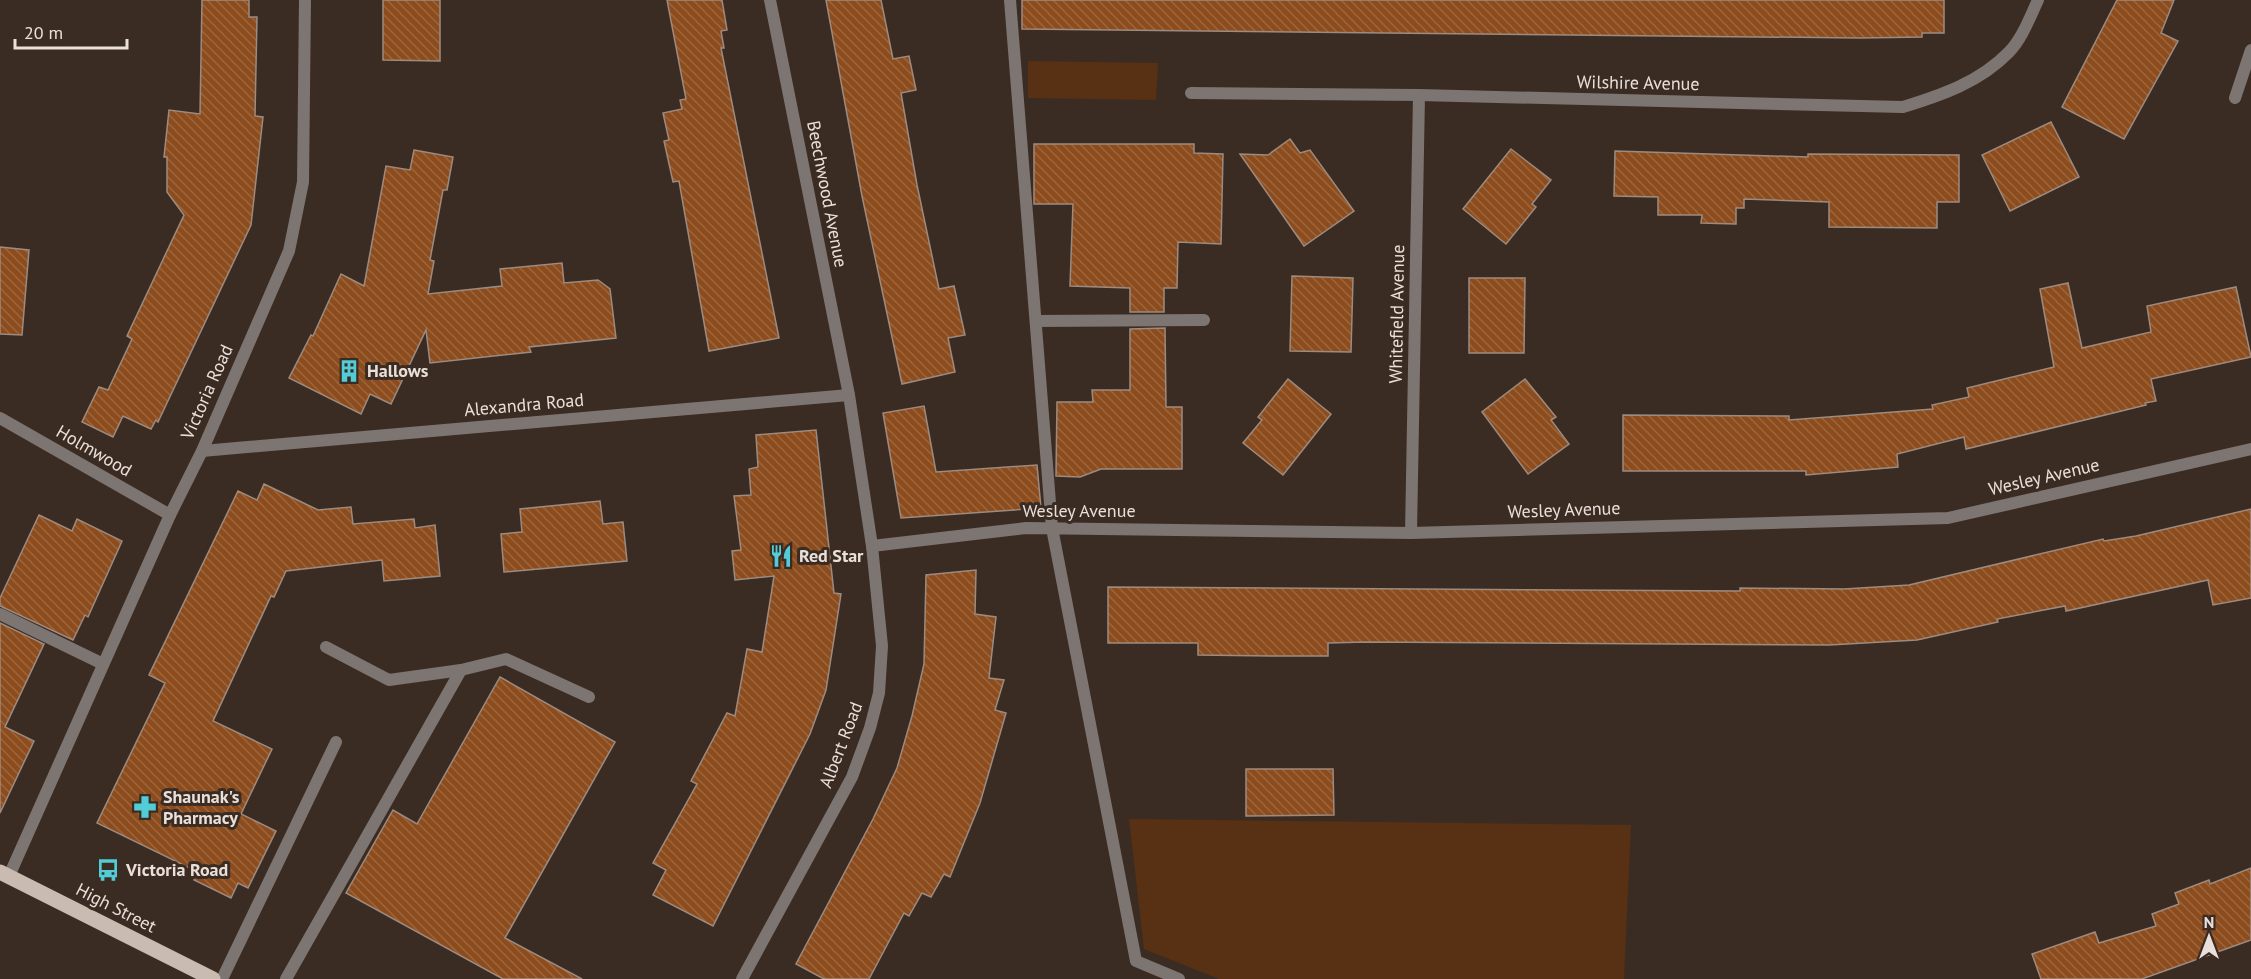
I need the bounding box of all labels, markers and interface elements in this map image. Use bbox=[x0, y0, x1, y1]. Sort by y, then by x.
scale bar bbox=[15, 12, 128, 50]
text: 20 m bbox=[24, 21, 63, 44]
street label: Wilshire Avenue bbox=[1576, 70, 1700, 95]
street label: Beechwood Avenue bbox=[802, 119, 853, 269]
street label: Whitefield Avenue bbox=[1384, 244, 1409, 384]
street label: Victoria Road bbox=[175, 341, 238, 444]
building icon: Hallows bbox=[336, 358, 362, 384]
place label: Hallows bbox=[367, 359, 429, 382]
street label: Alexandra Road bbox=[463, 388, 585, 421]
street label: Holmwood bbox=[52, 420, 136, 481]
street label: Wesley Avenue bbox=[1986, 453, 2102, 500]
street label: Wesley Avenue bbox=[1507, 496, 1621, 523]
street label: Wesley Avenue bbox=[1022, 499, 1136, 522]
restaurant icon: Red Star bbox=[768, 543, 794, 569]
place label: Red Star bbox=[799, 544, 864, 567]
street label: Albert Road bbox=[814, 699, 867, 791]
place label: Shaunak's Pharmacy bbox=[163, 785, 240, 829]
pharmacy icon: Shaunak's Pharmacy bbox=[132, 794, 158, 820]
bus stop icon: Victoria Road bbox=[95, 857, 121, 883]
place label: Victoria Road bbox=[125, 858, 228, 881]
street label: High Street bbox=[72, 878, 160, 938]
north arrow bbox=[2179, 907, 2239, 967]
text: N bbox=[2204, 912, 2214, 932]

